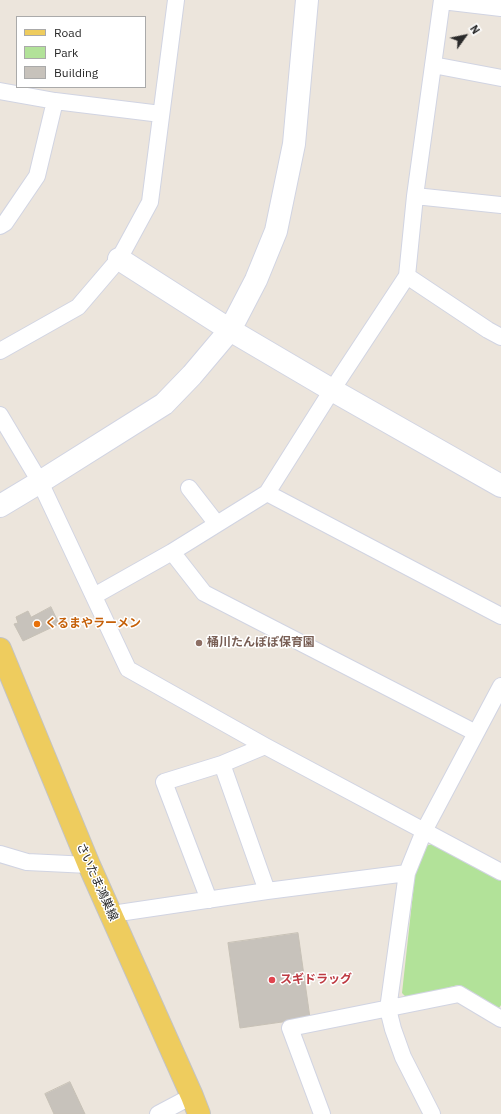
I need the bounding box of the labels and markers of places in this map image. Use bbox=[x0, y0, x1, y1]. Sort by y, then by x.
place label: くるまやラーメン bbox=[45, 617, 141, 631]
marker: くるまやラーメン bbox=[32, 619, 42, 629]
place label: 桶川たんぽぽ保育園 bbox=[207, 636, 315, 650]
marker: 桶川たんぽぽ保育園 bbox=[194, 638, 204, 648]
place label: スギドラッグ bbox=[280, 973, 352, 987]
marker: スギドラッグ bbox=[267, 975, 277, 985]

